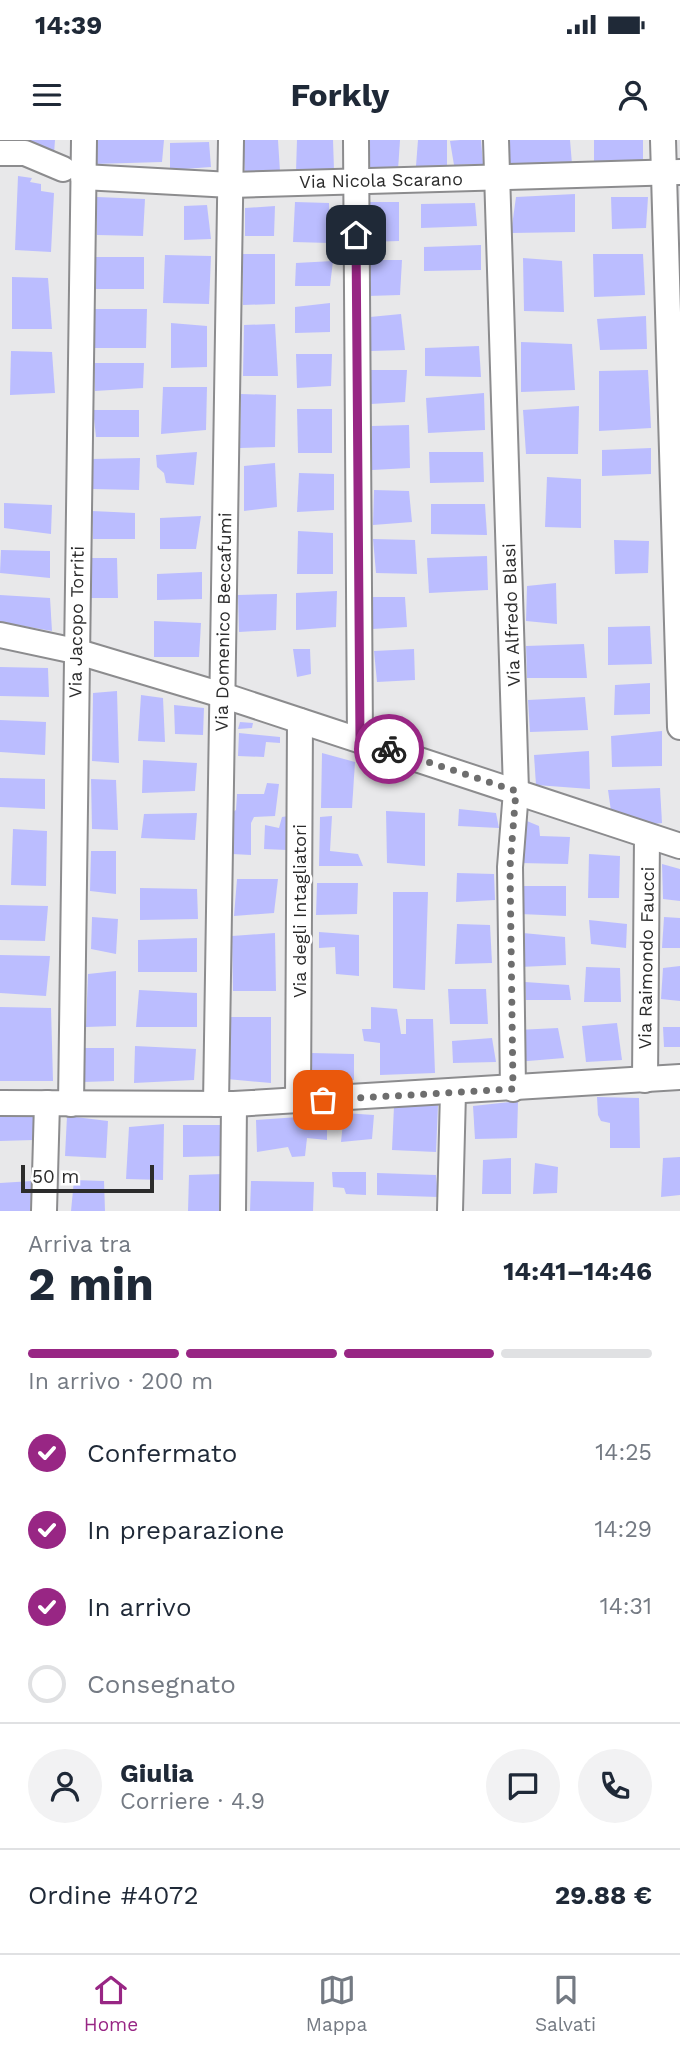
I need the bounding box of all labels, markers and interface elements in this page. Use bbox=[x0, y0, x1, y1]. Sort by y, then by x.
text: 14:39 bbox=[35, 10, 102, 40]
icon: menu bbox=[28, 76, 66, 114]
text: Forkly bbox=[291, 76, 389, 114]
icon: person bbox=[614, 76, 652, 114]
street label: Via Nicola Scarano bbox=[299, 168, 463, 192]
pin bbox=[326, 205, 386, 265]
icon: home bbox=[337, 216, 375, 254]
street label: Via Domenico Beccafumi bbox=[211, 512, 235, 732]
street label: Via Alfredo Blasi bbox=[498, 543, 524, 687]
street label: Via Jacopo Torriti bbox=[64, 546, 88, 698]
courier bbox=[354, 714, 424, 784]
icon: bike bbox=[370, 730, 408, 768]
street label: Via degli Intagliatori bbox=[289, 824, 310, 998]
street label: Via Raimondo Faucci bbox=[634, 866, 658, 1050]
pin bbox=[293, 1070, 353, 1130]
icon: bag bbox=[304, 1081, 342, 1119]
scale bar bbox=[21, 1162, 154, 1194]
text: 50 m bbox=[32, 1165, 79, 1188]
text: Arriva tra bbox=[28, 1231, 131, 1258]
text: 14:41–14:46 bbox=[503, 1256, 652, 1286]
text: 2 min bbox=[28, 1257, 154, 1311]
text: In arrivo · 200 m bbox=[28, 1368, 213, 1395]
icon: check bbox=[28, 1434, 66, 1472]
text: Confermato bbox=[87, 1438, 237, 1468]
text: 14:25 bbox=[595, 1439, 652, 1466]
icon: check bbox=[28, 1511, 66, 1549]
text: In preparazione bbox=[87, 1515, 285, 1545]
text: 14:29 bbox=[595, 1516, 652, 1543]
icon: check bbox=[28, 1588, 66, 1626]
text: In arrivo bbox=[87, 1592, 192, 1622]
text: 14:31 bbox=[600, 1593, 652, 1620]
text: Consegnato bbox=[87, 1669, 236, 1699]
button: person bbox=[28, 1749, 102, 1823]
button: chat bbox=[486, 1749, 560, 1823]
button: phone bbox=[578, 1749, 652, 1823]
text: Giulia bbox=[120, 1758, 194, 1788]
text: Corriere · 4.9 bbox=[120, 1788, 265, 1815]
text: Ordine #4072 bbox=[28, 1880, 199, 1910]
text: 29.88 € bbox=[555, 1880, 652, 1910]
tab: Home bbox=[84, 1971, 138, 2036]
tab: Mappa bbox=[306, 1971, 367, 2036]
tab: Salvati bbox=[535, 1971, 596, 2036]

